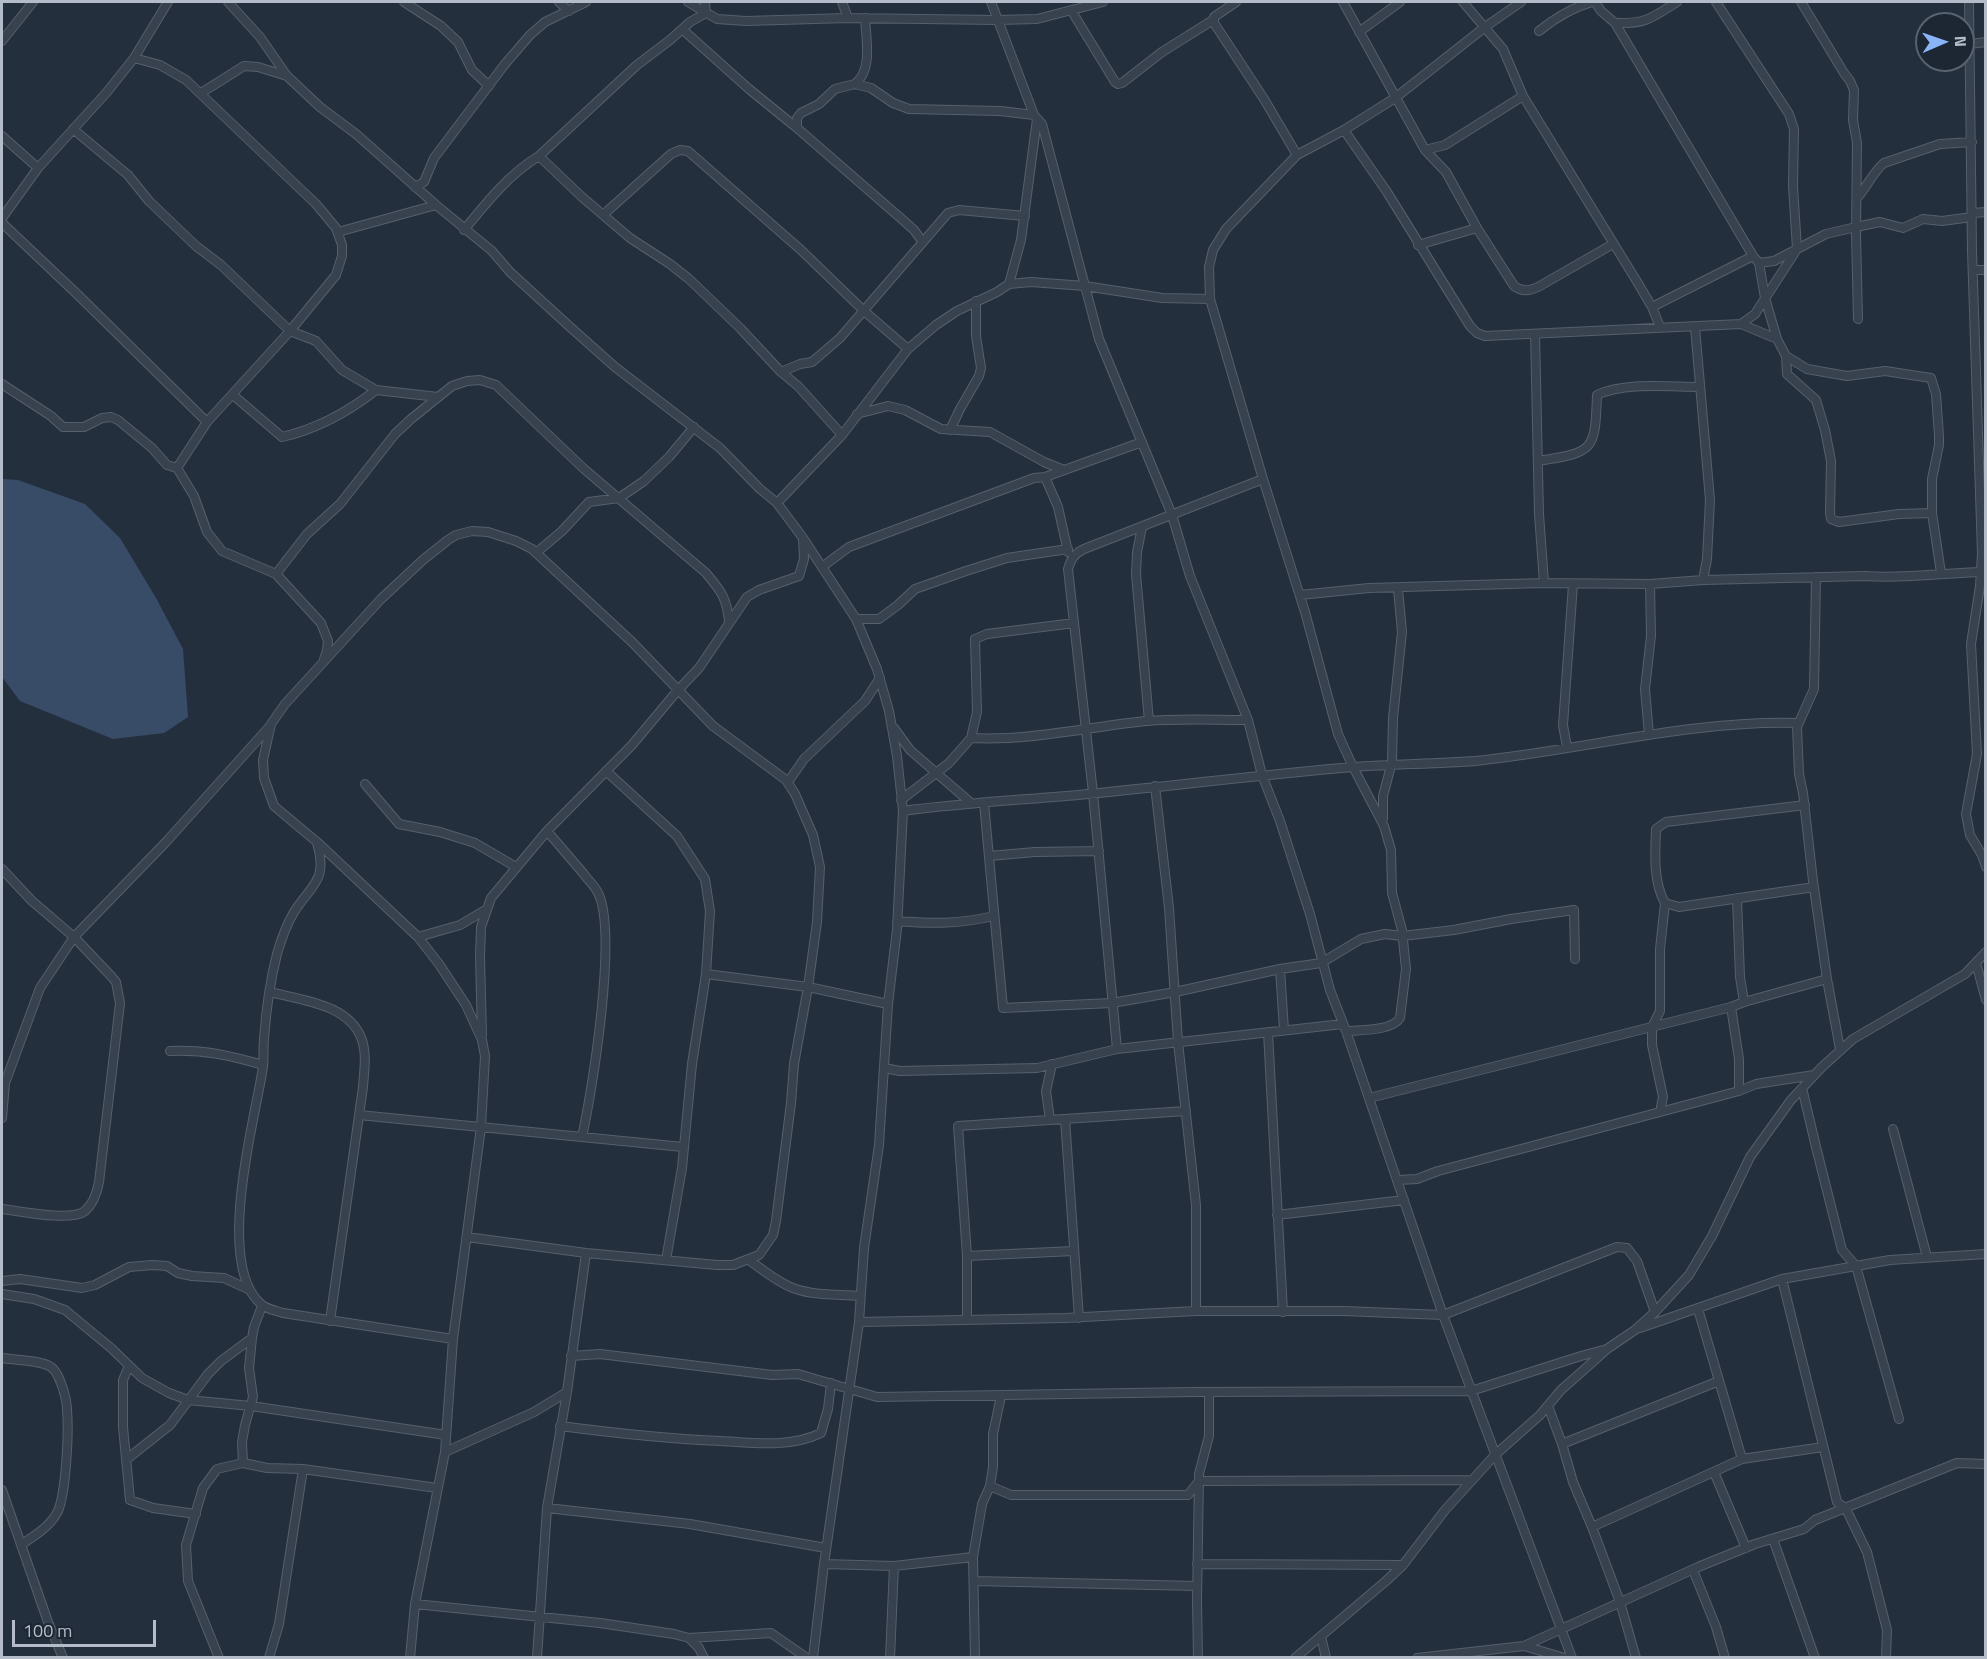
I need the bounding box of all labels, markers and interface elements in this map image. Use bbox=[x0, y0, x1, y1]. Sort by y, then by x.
north arrow bbox=[1915, 12, 1975, 72]
text: N bbox=[1949, 35, 1973, 47]
scale bar bbox=[15, 1608, 159, 1646]
text: 100 m bbox=[23, 1617, 72, 1644]

